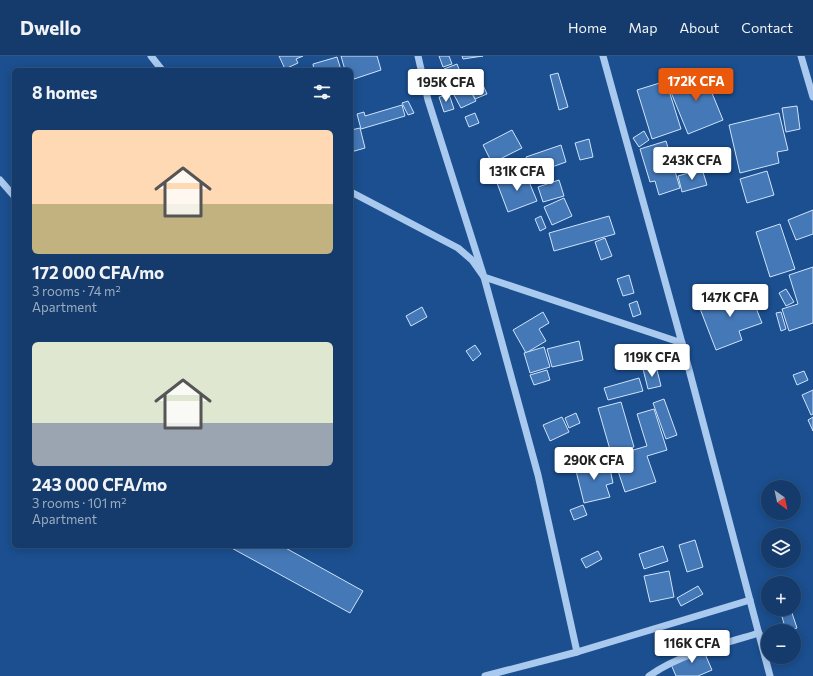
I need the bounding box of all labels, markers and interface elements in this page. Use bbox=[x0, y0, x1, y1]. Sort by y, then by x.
text: Dwello bbox=[20, 16, 81, 39]
text: Home bbox=[568, 19, 607, 36]
text: Map bbox=[629, 19, 657, 36]
text: About bbox=[679, 19, 719, 36]
text: Contact bbox=[741, 19, 793, 36]
pin: 172K CFA bbox=[655, 68, 737, 102]
pin: 195K CFA bbox=[405, 69, 487, 103]
text: 172K CFA bbox=[667, 73, 725, 89]
text: 195K CFA bbox=[417, 74, 475, 90]
icon: filters bbox=[311, 81, 333, 103]
text: 8 homes bbox=[32, 82, 97, 103]
pin: 243K CFA bbox=[651, 147, 733, 181]
text: 243K CFA bbox=[662, 152, 722, 168]
icon: home bbox=[147, 156, 219, 228]
pin: 131K CFA bbox=[476, 158, 558, 192]
text: 131K CFA bbox=[489, 163, 545, 179]
text: 172 000 CFA/mo bbox=[32, 262, 164, 283]
text: 3 rooms · 74 m² bbox=[32, 283, 121, 299]
pin: 147K CFA bbox=[689, 284, 771, 318]
text: 147K CFA bbox=[701, 289, 759, 305]
text: Apartment bbox=[32, 299, 97, 315]
pin: 119K CFA bbox=[611, 344, 693, 378]
text: 119K CFA bbox=[624, 349, 680, 365]
icon: home bbox=[147, 368, 219, 440]
pin: 290K CFA bbox=[553, 447, 635, 481]
text: 290K CFA bbox=[564, 452, 624, 468]
text: 243 000 CFA/mo bbox=[32, 474, 167, 495]
north arrow bbox=[761, 480, 801, 520]
map controls bbox=[761, 480, 801, 664]
text: 3 rooms · 101 m² bbox=[32, 495, 126, 511]
text: Apartment bbox=[32, 511, 97, 527]
button: layers bbox=[761, 528, 801, 568]
button: + bbox=[761, 576, 801, 616]
button: − bbox=[761, 624, 801, 664]
pin: 116K CFA bbox=[651, 630, 733, 664]
text: 116K CFA bbox=[664, 635, 720, 651]

